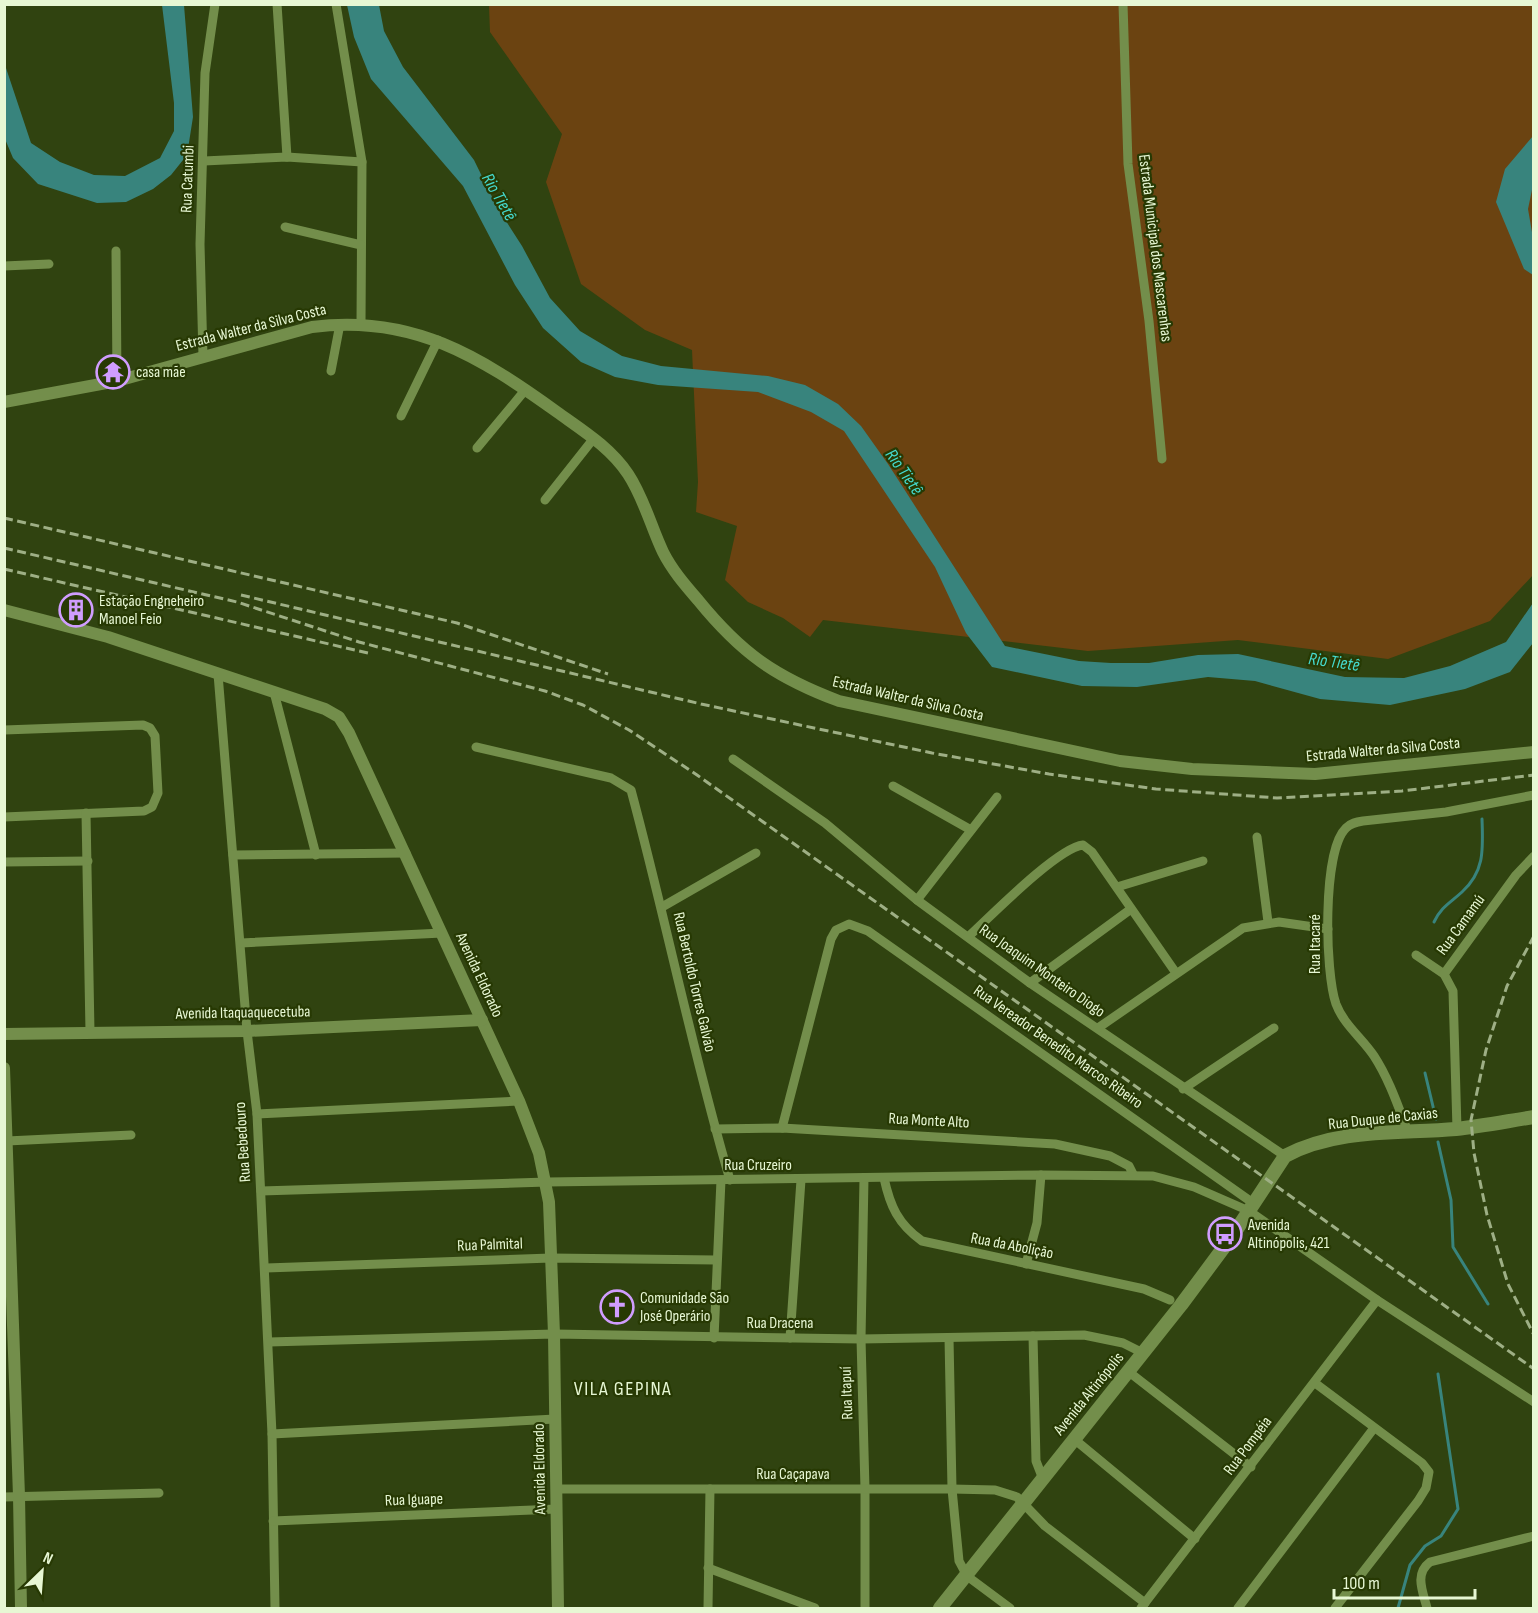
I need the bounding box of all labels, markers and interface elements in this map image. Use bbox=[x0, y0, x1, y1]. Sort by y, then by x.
street label: Rua Catumbi bbox=[177, 145, 199, 213]
street label: Estrada Municipal dos Mascarenhas bbox=[1134, 153, 1176, 343]
water label: Rio Tietê bbox=[477, 170, 521, 224]
street label: Estrada Walter da Silva Costa bbox=[174, 300, 328, 356]
temple icon: casa mãe bbox=[95, 354, 131, 390]
place label: casa mãe bbox=[136, 363, 186, 382]
water label: Rio Tietê bbox=[881, 445, 927, 499]
building icon: Estação Engneheiro Manoel Feio bbox=[58, 592, 94, 628]
place label: Estação Engneheiro Manoel Feio bbox=[99, 592, 204, 629]
water label: Rio Tietê bbox=[1307, 648, 1361, 676]
street label: Estrada Walter da Silva Costa bbox=[831, 672, 985, 726]
street label: Estrada Walter da Silva Costa bbox=[1305, 734, 1461, 766]
street label: Rua Camamú bbox=[1433, 891, 1489, 959]
street label: Rua Bertoldo Torres Galvão bbox=[669, 910, 719, 1054]
street label: Rua Itacaré bbox=[1306, 914, 1325, 974]
street label: Rua Joaquim Monteiro Diogo bbox=[975, 920, 1109, 1022]
street label: Avenida Eldorado bbox=[451, 929, 507, 1020]
street label: Rua Vereador Benedito Marcos Ribeiro bbox=[970, 981, 1146, 1113]
street label: Avenida Itaquaquecetuba bbox=[174, 1002, 311, 1024]
street label: Rua Bebedouro bbox=[231, 1101, 255, 1183]
street label: Rua Duque de Caxias bbox=[1327, 1104, 1439, 1134]
street label: Rua Monte Alto bbox=[888, 1109, 970, 1133]
street label: Rua Cruzeiro bbox=[724, 1156, 792, 1175]
bus stop icon: Avenida Altinópolis, 421 bbox=[1207, 1216, 1243, 1252]
place label: Avenida Altinópolis, 421 bbox=[1247, 1216, 1330, 1253]
street label: Rua da Abolição bbox=[969, 1229, 1055, 1263]
street label: Rua Palmital bbox=[457, 1234, 523, 1256]
church icon: Comunidade São José Operário bbox=[599, 1289, 635, 1325]
place label: Comunidade São José Operário bbox=[639, 1289, 729, 1326]
street label: Rua Dracena bbox=[747, 1314, 813, 1333]
street label: Avenida Altinópolis bbox=[1049, 1349, 1128, 1440]
street label: Rua Itapuí bbox=[837, 1366, 857, 1420]
district label: VILA GEPINA bbox=[574, 1377, 672, 1401]
street label: Rua Pompéia bbox=[1220, 1413, 1276, 1479]
street label: Avenida Eldorado bbox=[530, 1423, 550, 1516]
street label: Rua Caçapava bbox=[756, 1465, 830, 1484]
street label: Rua Iguape bbox=[385, 1489, 443, 1511]
north arrow bbox=[12, 1541, 72, 1601]
text: N bbox=[40, 1548, 56, 1569]
scale bar bbox=[1334, 1562, 1475, 1600]
text: 100 m bbox=[1343, 1573, 1380, 1594]

